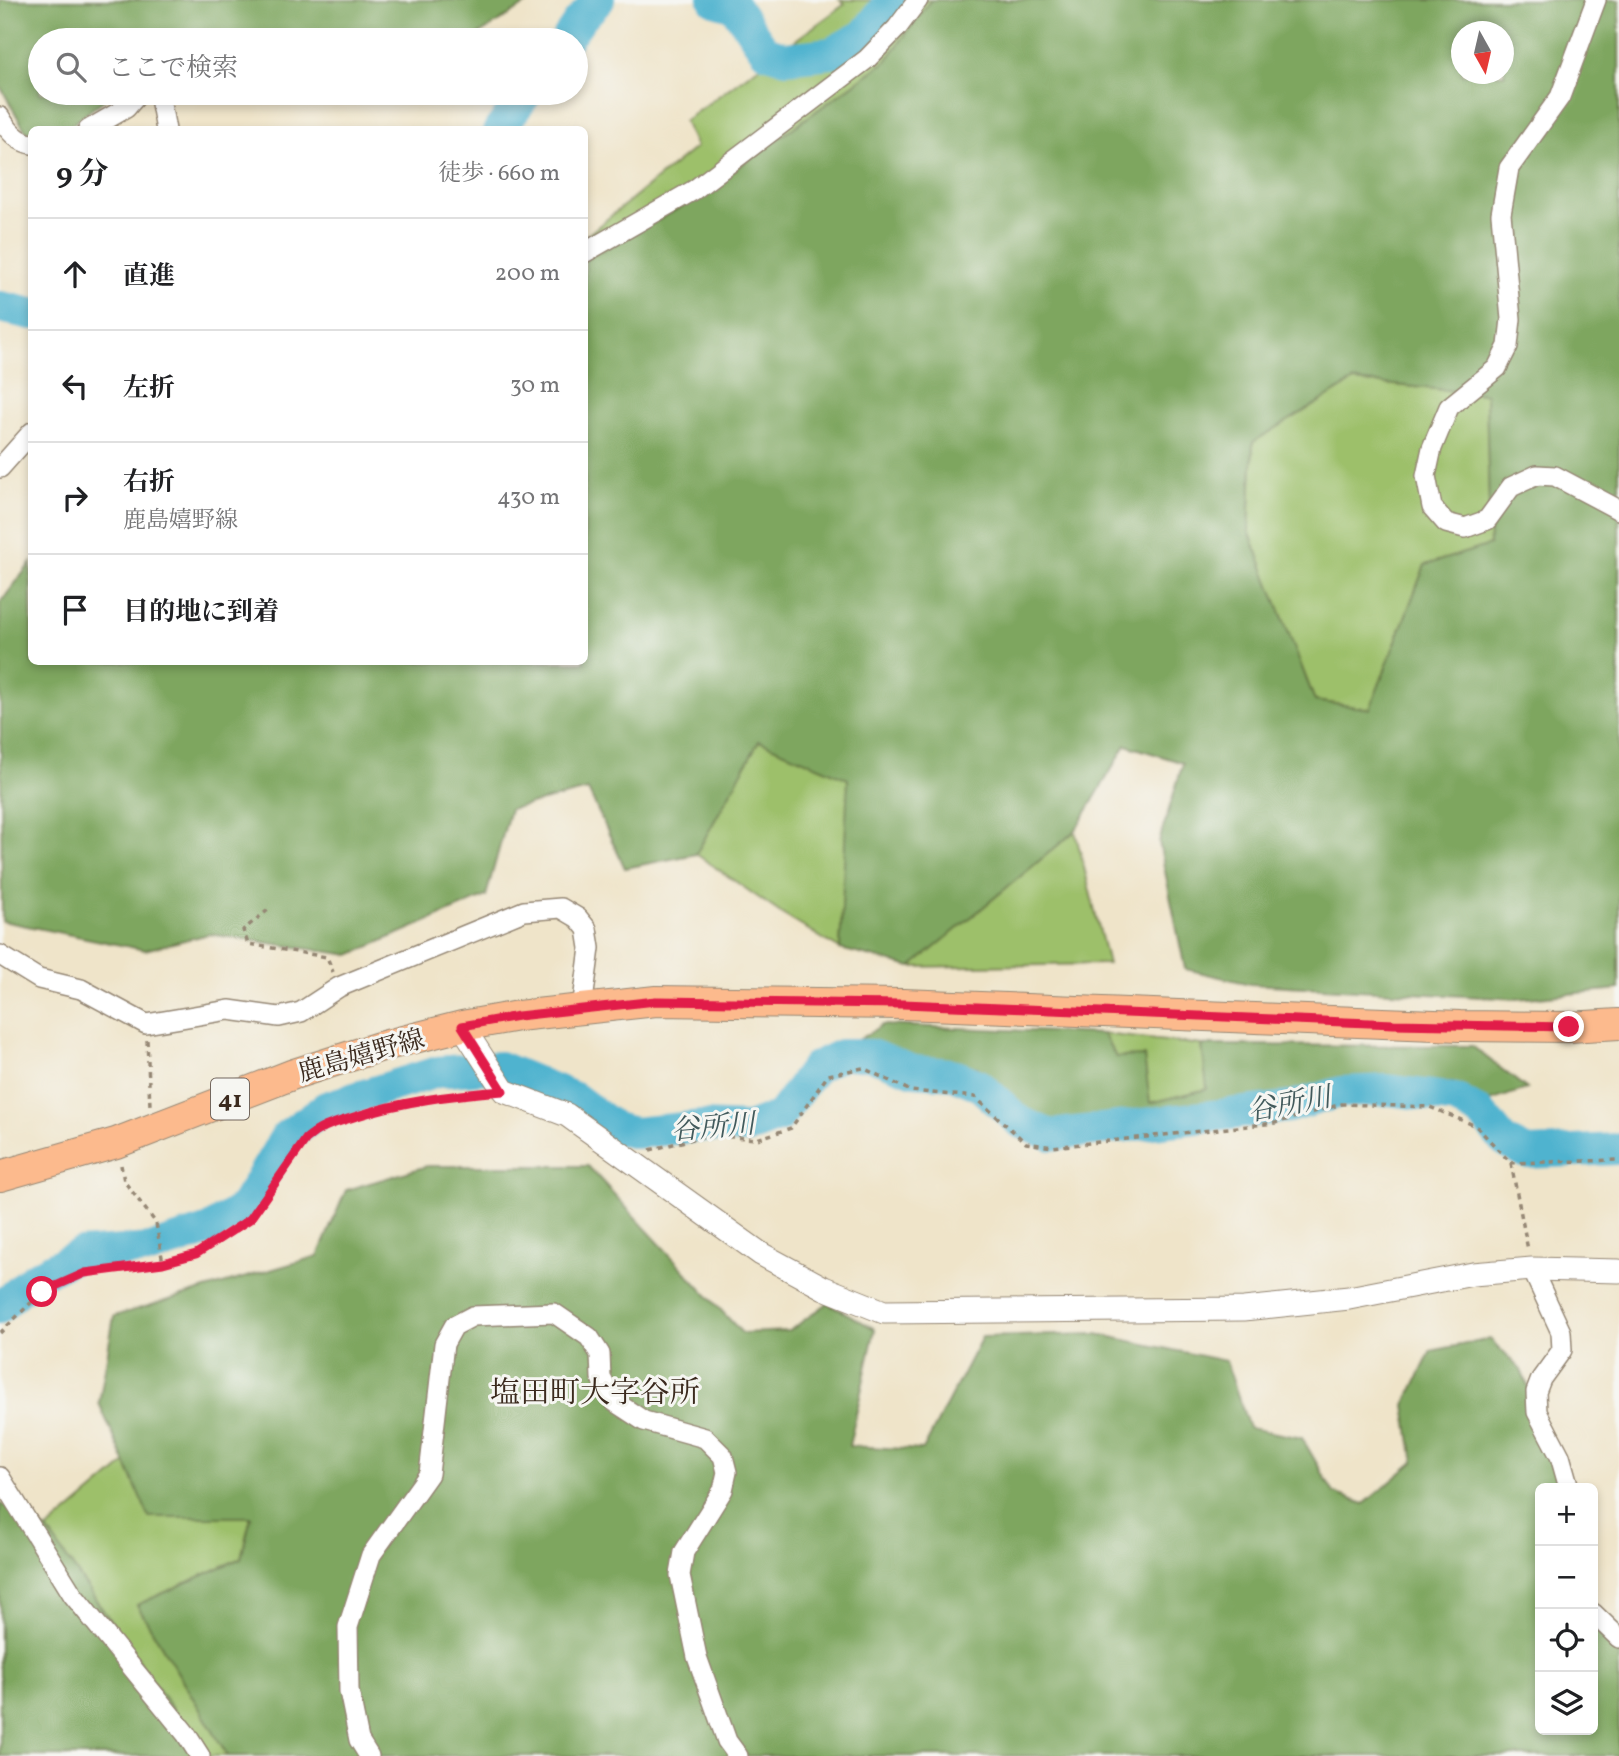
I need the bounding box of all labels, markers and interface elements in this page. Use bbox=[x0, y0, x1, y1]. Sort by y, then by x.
north arrow bbox=[1451, 21, 1514, 84]
search box bbox=[28, 28, 588, 105]
icon: search bbox=[52, 48, 90, 86]
text: ここで検索 bbox=[108, 51, 238, 87]
text: 9 分 bbox=[56, 154, 109, 196]
text: 徒歩 · 660 m bbox=[438, 158, 560, 190]
icon: ahead bbox=[56, 255, 94, 293]
text: 200 m bbox=[495, 258, 560, 290]
text: 直進 bbox=[123, 259, 175, 295]
icon: left bbox=[56, 367, 94, 405]
text: 30 m bbox=[510, 370, 560, 402]
text: 左折 bbox=[123, 371, 175, 407]
text: 右折 bbox=[123, 465, 175, 501]
icon: right bbox=[56, 479, 94, 517]
text: 430 m bbox=[497, 482, 560, 514]
text: 鹿島嬉野線 bbox=[123, 505, 238, 537]
icon: arrive bbox=[56, 591, 94, 629]
text: 目的地に到着 bbox=[123, 595, 279, 631]
route end bbox=[1553, 1011, 1584, 1042]
street label: 鹿島嬉野線 bbox=[294, 1022, 429, 1092]
road number: 41 bbox=[211, 1078, 249, 1120]
water label: 谷所川 bbox=[1245, 1078, 1337, 1133]
water label: 谷所川 bbox=[670, 1105, 760, 1152]
route start bbox=[26, 1276, 57, 1307]
district label: 塩田町大字谷所 bbox=[490, 1373, 700, 1415]
map controls bbox=[1535, 1483, 1598, 1735]
button: + bbox=[1535, 1483, 1598, 1546]
button: − bbox=[1535, 1546, 1598, 1609]
button: locate bbox=[1535, 1609, 1598, 1672]
button: layers bbox=[1535, 1672, 1598, 1735]

